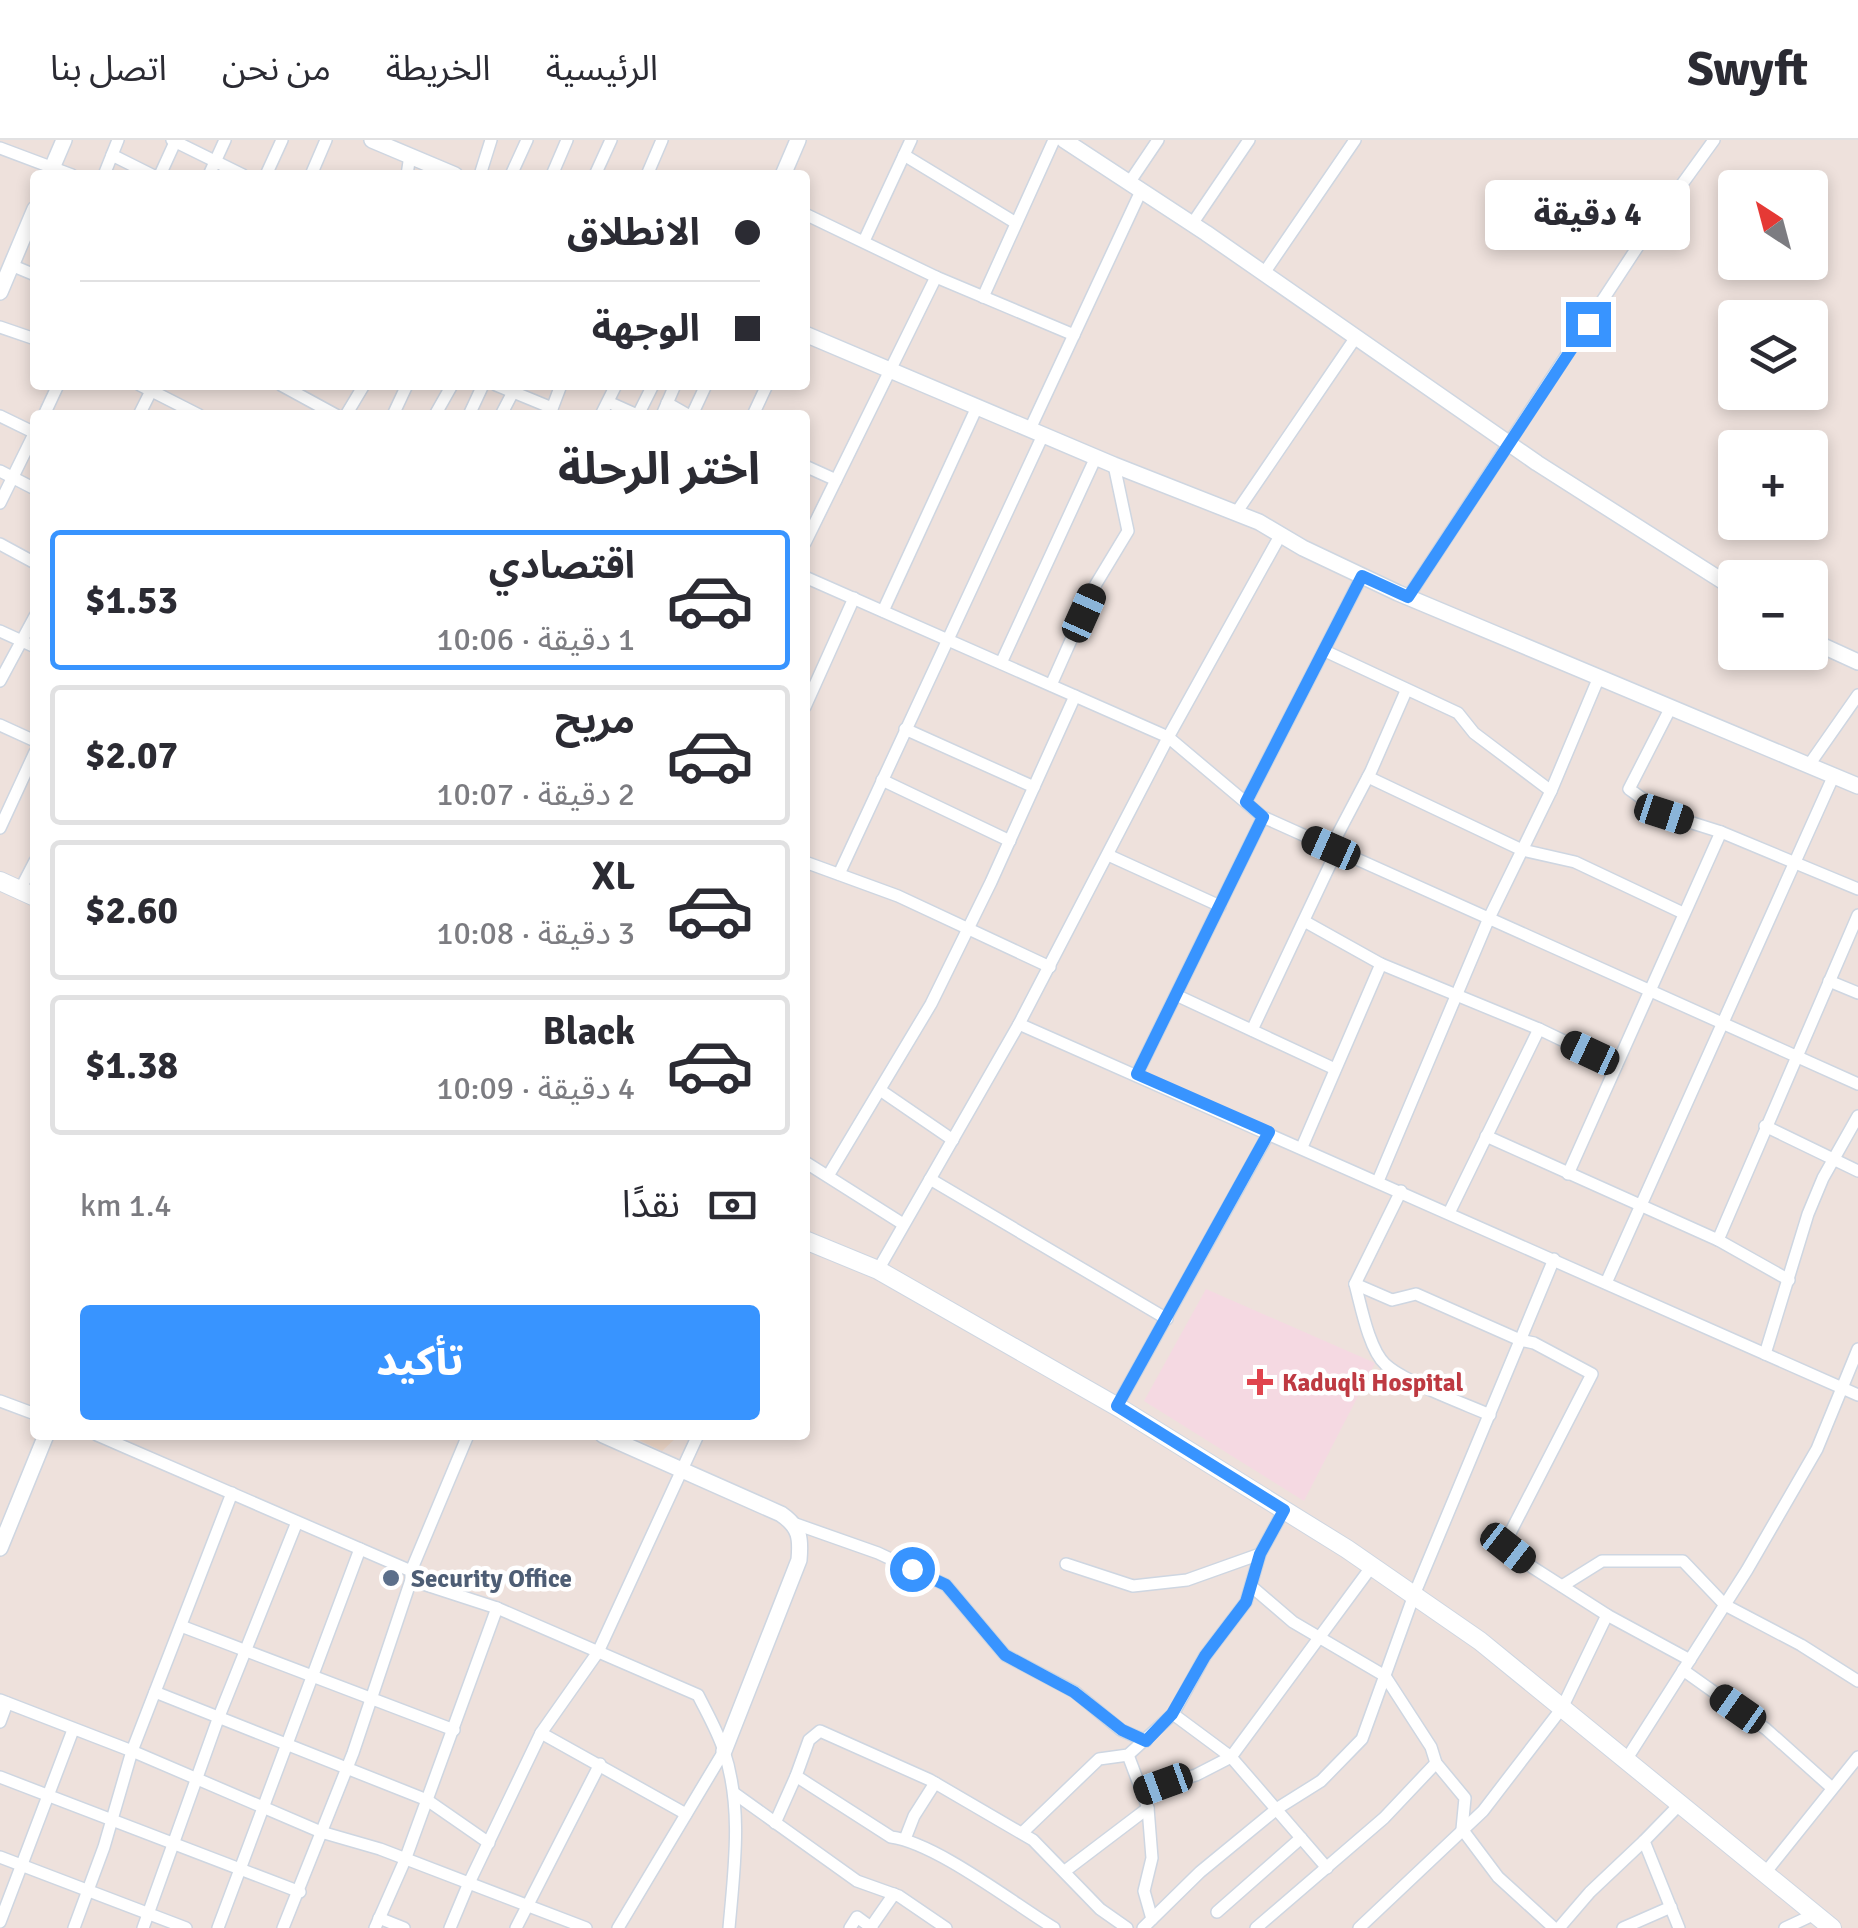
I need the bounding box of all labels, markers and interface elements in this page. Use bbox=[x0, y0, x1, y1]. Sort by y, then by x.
text: Swyft bbox=[1687, 40, 1808, 99]
text: اتصل بنا bbox=[50, 47, 167, 90]
text: من نحن bbox=[222, 47, 331, 90]
text: الخريطة bbox=[386, 47, 491, 90]
text: الرئيسية bbox=[546, 47, 658, 90]
north arrow bbox=[1718, 170, 1828, 280]
map controls bbox=[1718, 170, 1828, 670]
callout: 4 دقيقة bbox=[1486, 179, 1690, 249]
text: 4 دقيقة bbox=[1534, 195, 1641, 234]
text: الانطلاق bbox=[567, 209, 700, 256]
button: layers bbox=[1718, 300, 1828, 410]
route end bbox=[1566, 302, 1611, 347]
text: الوجهة bbox=[592, 305, 700, 352]
button: + bbox=[1718, 430, 1828, 540]
text: اختر الرحلة bbox=[558, 442, 760, 497]
text: اقتصادي bbox=[489, 542, 635, 589]
icon: car bbox=[665, 555, 755, 645]
button: − bbox=[1718, 560, 1828, 670]
text: $1.53 bbox=[85, 577, 178, 624]
car bbox=[1058, 579, 1110, 647]
text: 1 دقيقة · 10:06 bbox=[436, 620, 635, 659]
text: مريح bbox=[555, 697, 635, 744]
icon: car bbox=[665, 710, 755, 800]
text: $2.07 bbox=[85, 732, 178, 779]
text: 2 دقيقة · 10:07 bbox=[436, 775, 635, 814]
car bbox=[1631, 790, 1697, 838]
car bbox=[1297, 822, 1365, 874]
text: XL bbox=[592, 853, 635, 900]
icon: car bbox=[665, 865, 755, 955]
text: $2.60 bbox=[85, 887, 178, 934]
text: 3 دقيقة · 10:08 bbox=[436, 914, 635, 953]
text: Black bbox=[542, 1008, 635, 1055]
icon: car bbox=[665, 1020, 755, 1110]
car bbox=[1556, 1027, 1624, 1079]
text: $1.38 bbox=[85, 1042, 178, 1089]
text: 4 دقيقة · 10:09 bbox=[436, 1069, 635, 1108]
icon: cash bbox=[705, 1178, 760, 1233]
text: نقدًا bbox=[622, 1181, 680, 1228]
text: 1.4 km bbox=[80, 1186, 172, 1225]
button: تأكيد bbox=[80, 1305, 760, 1420]
place label: Kaduqli Hospital bbox=[1282, 1367, 1464, 1398]
marker: Kaduqli Hospital bbox=[1247, 1369, 1273, 1395]
car bbox=[1475, 1518, 1541, 1578]
route start bbox=[890, 1547, 935, 1592]
place label: Security Office bbox=[411, 1563, 572, 1594]
marker: Security Office bbox=[380, 1567, 402, 1589]
car bbox=[1705, 1680, 1771, 1738]
car bbox=[1130, 1760, 1196, 1808]

